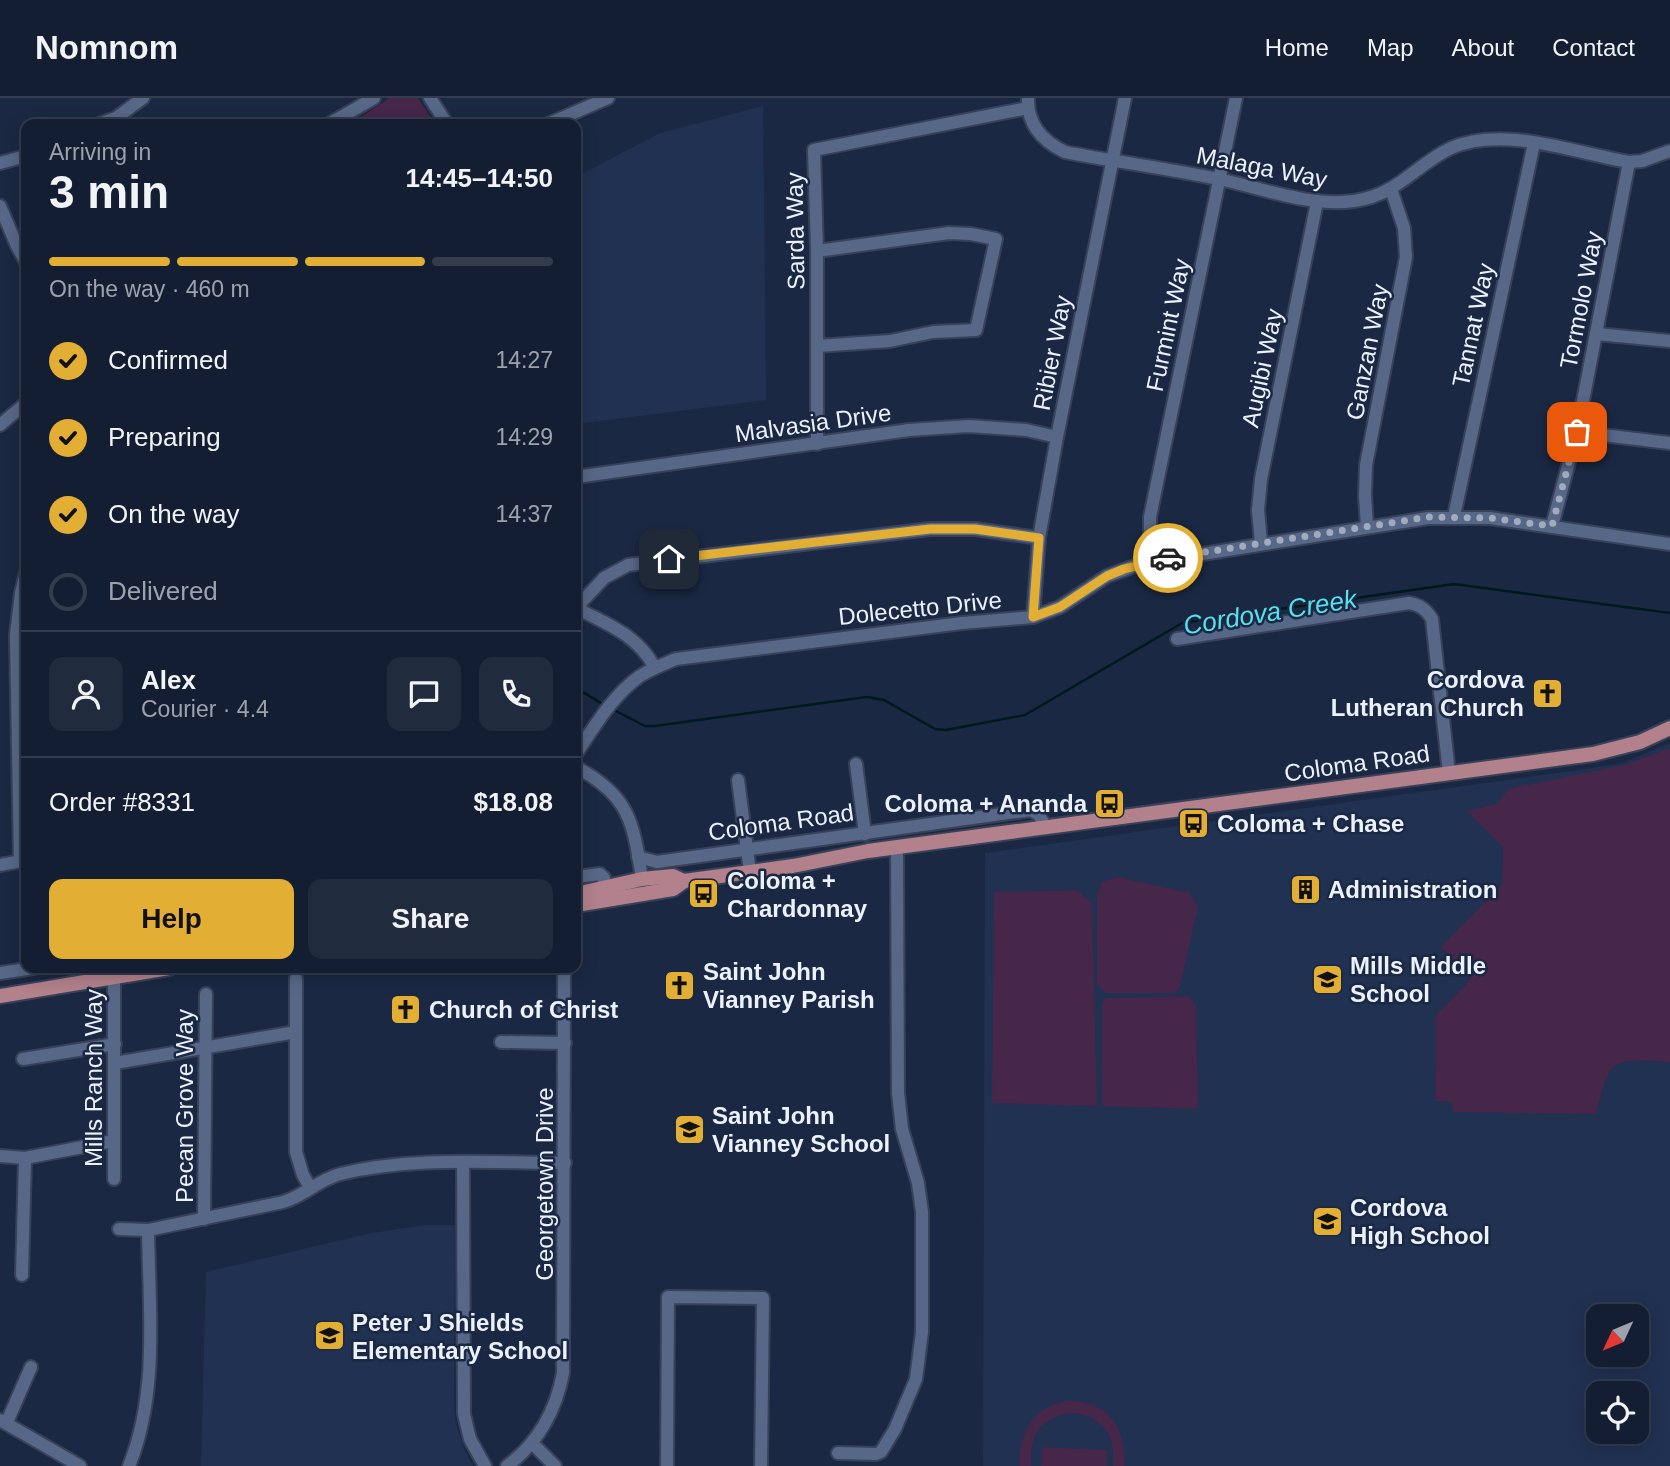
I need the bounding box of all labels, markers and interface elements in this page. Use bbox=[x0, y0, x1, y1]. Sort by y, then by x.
text: Nomnom bbox=[35, 29, 178, 66]
text: Home bbox=[1265, 34, 1329, 61]
text: Map bbox=[1367, 34, 1414, 61]
text: About bbox=[1452, 34, 1514, 61]
text: Contact bbox=[1552, 34, 1635, 61]
text: Arriving in bbox=[49, 139, 151, 165]
street label: Malaga Way bbox=[1194, 141, 1330, 193]
text: 14:45–14:50 bbox=[406, 163, 553, 193]
text: 3 min bbox=[49, 166, 169, 218]
street label: Sarda Way bbox=[780, 172, 810, 290]
street label: Tormolo Way bbox=[1554, 229, 1608, 371]
street label: Furmint Way bbox=[1141, 256, 1195, 394]
street label: Tannat Way bbox=[1447, 261, 1499, 389]
text: On the way · 460 m bbox=[49, 276, 250, 302]
street label: Ganzan Way bbox=[1341, 282, 1393, 422]
street label: Ribier Way bbox=[1028, 293, 1076, 413]
street label: Augibi Way bbox=[1236, 306, 1288, 430]
icon: check bbox=[49, 342, 87, 380]
text: Confirmed bbox=[108, 345, 228, 375]
text: 14:27 bbox=[495, 347, 553, 373]
street label: Malvasia Drive bbox=[733, 399, 893, 447]
pin bbox=[1547, 402, 1607, 462]
icon: bag bbox=[1558, 413, 1596, 451]
icon: check bbox=[49, 419, 87, 457]
text: Preparing bbox=[108, 422, 221, 452]
text: 14:29 bbox=[495, 424, 553, 450]
icon: check bbox=[49, 496, 87, 534]
text: On the way bbox=[108, 499, 240, 529]
text: 14:37 bbox=[495, 501, 553, 527]
courier bbox=[1133, 523, 1203, 593]
pin bbox=[639, 529, 699, 589]
icon: car bbox=[1149, 539, 1187, 577]
icon: home bbox=[650, 540, 688, 578]
text: Delivered bbox=[108, 576, 218, 606]
water label: Cordova Creek bbox=[1181, 583, 1361, 640]
street label: Dolecetto Drive bbox=[837, 586, 1003, 630]
button: person bbox=[49, 657, 123, 731]
button: chat bbox=[387, 657, 461, 731]
button: phone bbox=[479, 657, 553, 731]
text: Alex bbox=[141, 665, 196, 695]
place label: Cordova Lutheran Church bbox=[1331, 666, 1525, 721]
church icon: Cordova Lutheran Church bbox=[1530, 676, 1564, 710]
text: Courier · 4.4 bbox=[141, 696, 269, 722]
street label: Coloma Road bbox=[1282, 739, 1432, 787]
bus stop icon: Coloma + Ananda bbox=[1093, 786, 1127, 820]
text: Order #8331 bbox=[49, 787, 195, 817]
text: $18.08 bbox=[473, 787, 553, 817]
place label: Coloma + Ananda bbox=[885, 790, 1088, 817]
street label: Coloma Road bbox=[706, 798, 856, 846]
bus stop icon: Coloma + Chase bbox=[1177, 806, 1211, 840]
place label: Coloma + Chase bbox=[1217, 810, 1404, 837]
place label: Coloma + Chardonnay bbox=[727, 867, 868, 922]
building icon: Administration bbox=[1288, 872, 1322, 906]
place label: Administration bbox=[1328, 876, 1497, 903]
bus stop icon: Coloma + Chardonnay bbox=[687, 877, 721, 911]
button: Help bbox=[49, 879, 294, 959]
button: Share bbox=[308, 879, 553, 959]
place label: Mills Middle School bbox=[1350, 952, 1486, 1007]
place label: Saint John Vianney Parish bbox=[703, 958, 875, 1013]
school or university icon: Mills Middle School bbox=[1310, 962, 1344, 996]
church icon: Saint John Vianney Parish bbox=[663, 968, 697, 1002]
street label: Mills Ranch Way bbox=[80, 989, 107, 1167]
church icon: Church of Christ bbox=[389, 992, 423, 1026]
place label: Church of Christ bbox=[429, 996, 618, 1023]
street label: Pecan Grove Way bbox=[171, 1009, 198, 1203]
street label: Georgetown Drive bbox=[531, 1087, 558, 1281]
place label: Saint John Vianney School bbox=[712, 1102, 890, 1157]
school or university icon: Saint John Vianney School bbox=[672, 1112, 706, 1146]
place label: Cordova High School bbox=[1350, 1194, 1490, 1249]
school or university icon: Cordova High School bbox=[1310, 1204, 1344, 1238]
north arrow bbox=[1586, 1304, 1648, 1367]
map controls bbox=[1586, 1304, 1649, 1444]
place label: Peter J Shields Elementary School bbox=[352, 1309, 568, 1364]
school or university icon: Peter J Shields Elementary School bbox=[312, 1319, 346, 1353]
button: locate bbox=[1586, 1381, 1649, 1444]

